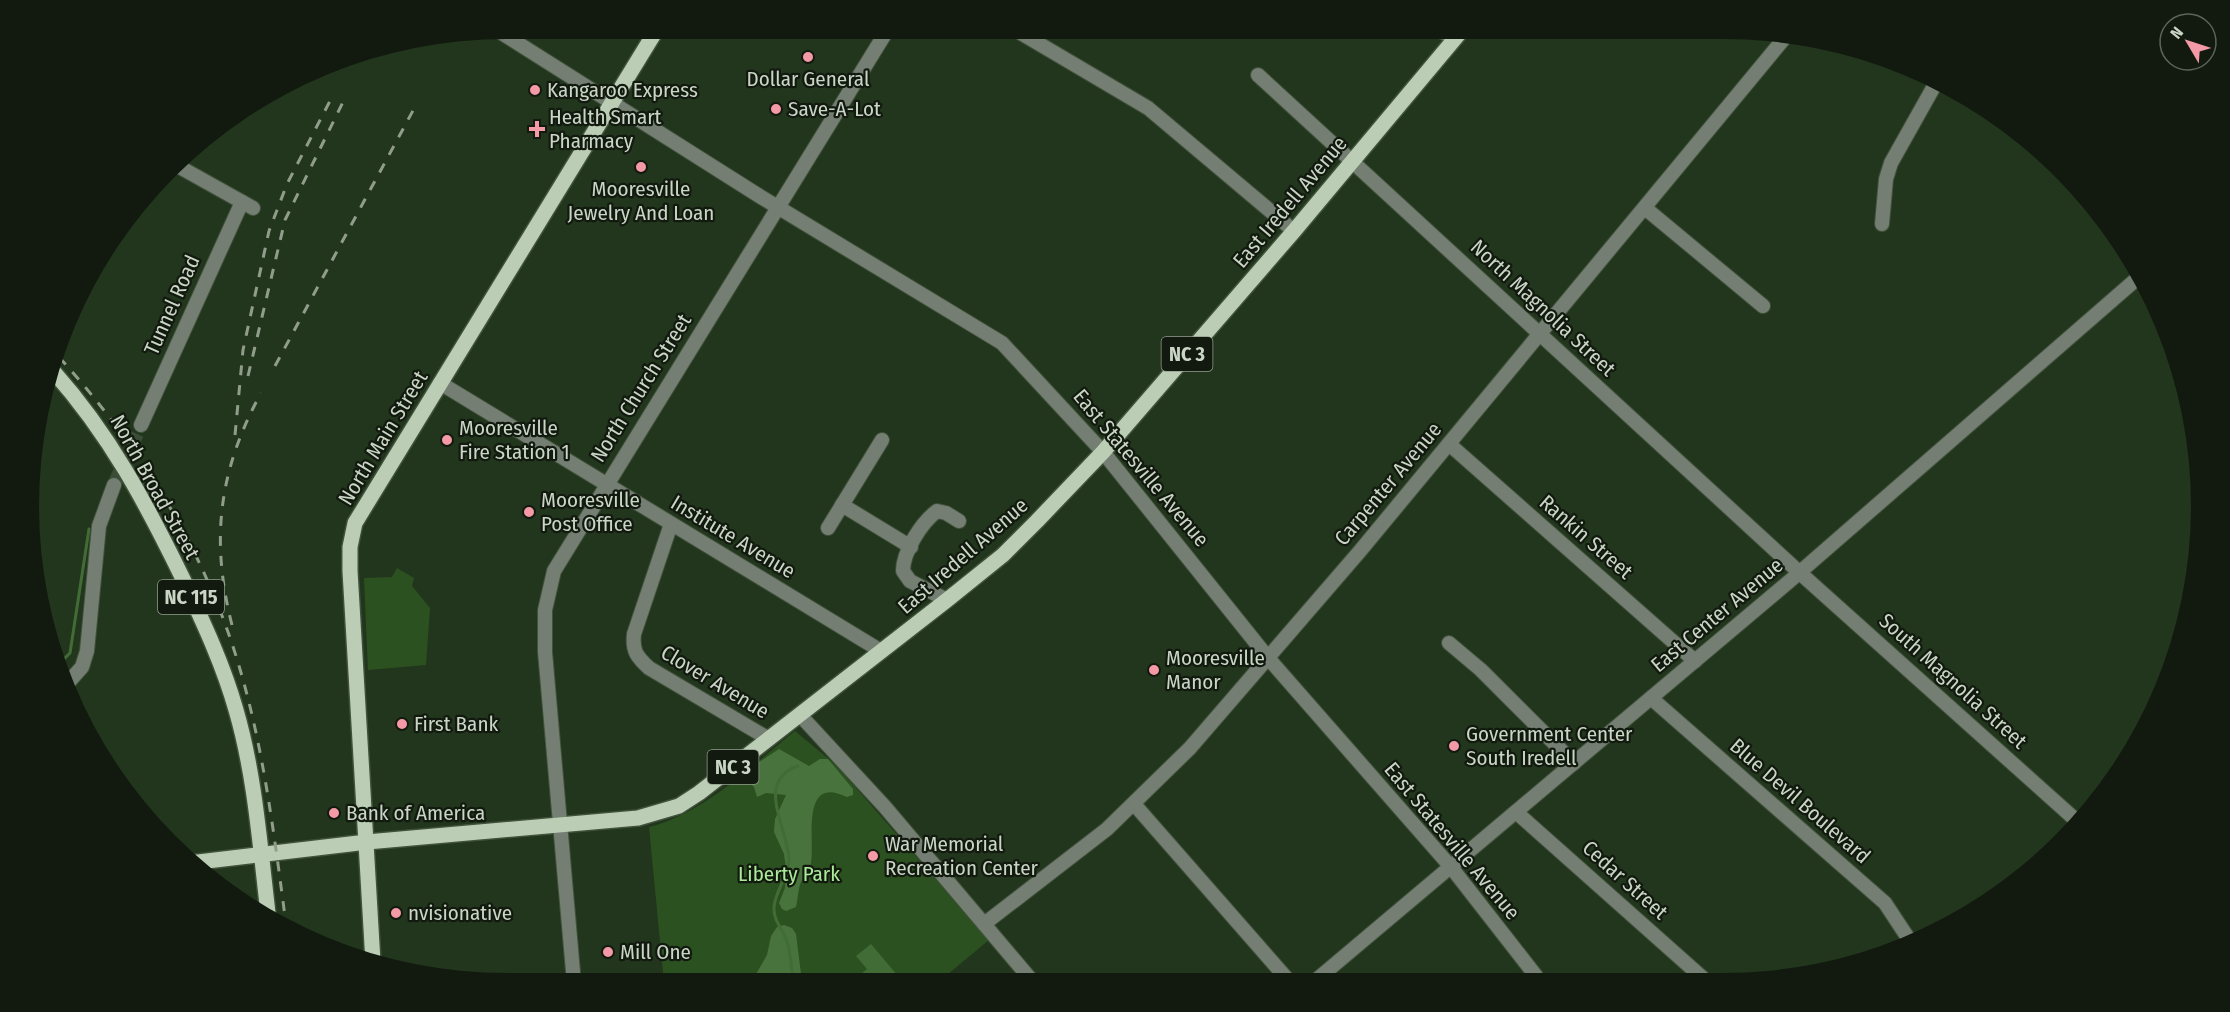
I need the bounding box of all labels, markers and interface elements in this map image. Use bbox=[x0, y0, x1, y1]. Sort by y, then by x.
north arrow bbox=[2158, 12, 2218, 72]
text: N bbox=[2166, 23, 2187, 43]
marker: Dollar General bbox=[801, 50, 815, 64]
place label: Dollar General bbox=[747, 66, 870, 92]
place label: Kangaroo Express bbox=[547, 77, 698, 103]
marker: Kangaroo Express bbox=[528, 83, 542, 97]
place label: Save-A-Lot bbox=[788, 96, 881, 122]
marker: Save-A-Lot bbox=[769, 102, 783, 116]
place label: Health Smart Pharmacy bbox=[549, 104, 662, 154]
marker: Health Smart Pharmacy bbox=[530, 122, 544, 136]
street label: East Iredell Avenue bbox=[1227, 131, 1353, 273]
marker: Mooresville Jewelry And Loan bbox=[634, 160, 648, 174]
place label: Mooresville Jewelry And Loan bbox=[568, 176, 714, 226]
street label: North Magnolia Street bbox=[1465, 234, 1621, 382]
street label: Tunnel Road bbox=[138, 251, 206, 359]
street label: North Church Street bbox=[585, 309, 697, 467]
road number: NC 3 bbox=[1162, 337, 1212, 371]
street label: North Main Street bbox=[333, 366, 433, 510]
street label: East Statesville Avenue bbox=[1068, 384, 1214, 552]
street label: North Broad Street bbox=[105, 410, 206, 564]
place label: Mooresville Fire Station 1 bbox=[459, 415, 570, 465]
street label: Carpenter Avenue bbox=[1329, 417, 1447, 551]
marker: Mooresville Fire Station 1 bbox=[440, 433, 454, 447]
place label: Mooresville Post Office bbox=[541, 487, 640, 537]
street label: Rankin Street bbox=[1534, 489, 1638, 585]
street label: Institute Avenue bbox=[666, 490, 800, 584]
street label: East Iredell Avenue bbox=[893, 492, 1033, 620]
marker: Mooresville Post Office bbox=[522, 505, 536, 519]
street label: East Center Avenue bbox=[1646, 552, 1788, 678]
road number: NC 115 bbox=[158, 580, 224, 614]
street label: South Magnolia Street bbox=[1874, 608, 2032, 754]
street label: Clover Avenue bbox=[656, 639, 774, 725]
place label: Mooresville Manor bbox=[1166, 645, 1265, 695]
marker: Mooresville Manor bbox=[1147, 663, 1161, 677]
place label: First Bank bbox=[414, 711, 498, 737]
marker: First Bank bbox=[395, 717, 409, 731]
place label: Government Center South Iredell bbox=[1466, 721, 1633, 771]
street label: Blue Devil Boulevard bbox=[1724, 733, 1876, 869]
marker: Government Center South Iredell bbox=[1447, 739, 1461, 753]
road number: NC 3 bbox=[708, 750, 758, 784]
street label: East Statesville Avenue bbox=[1379, 757, 1525, 925]
place label: Bank of America bbox=[346, 800, 485, 826]
marker: Bank of America bbox=[327, 806, 341, 820]
place label: War Memorial Recreation Center bbox=[885, 831, 1039, 881]
street label: Cedar Street bbox=[1577, 835, 1673, 925]
marker: War Memorial Recreation Center bbox=[866, 849, 880, 863]
park label: Liberty Park bbox=[738, 861, 840, 887]
place label: nvisionative bbox=[408, 900, 512, 926]
marker: nvisionative bbox=[389, 906, 403, 920]
place label: Mill One bbox=[620, 939, 691, 965]
marker: Mill One bbox=[601, 945, 615, 959]

